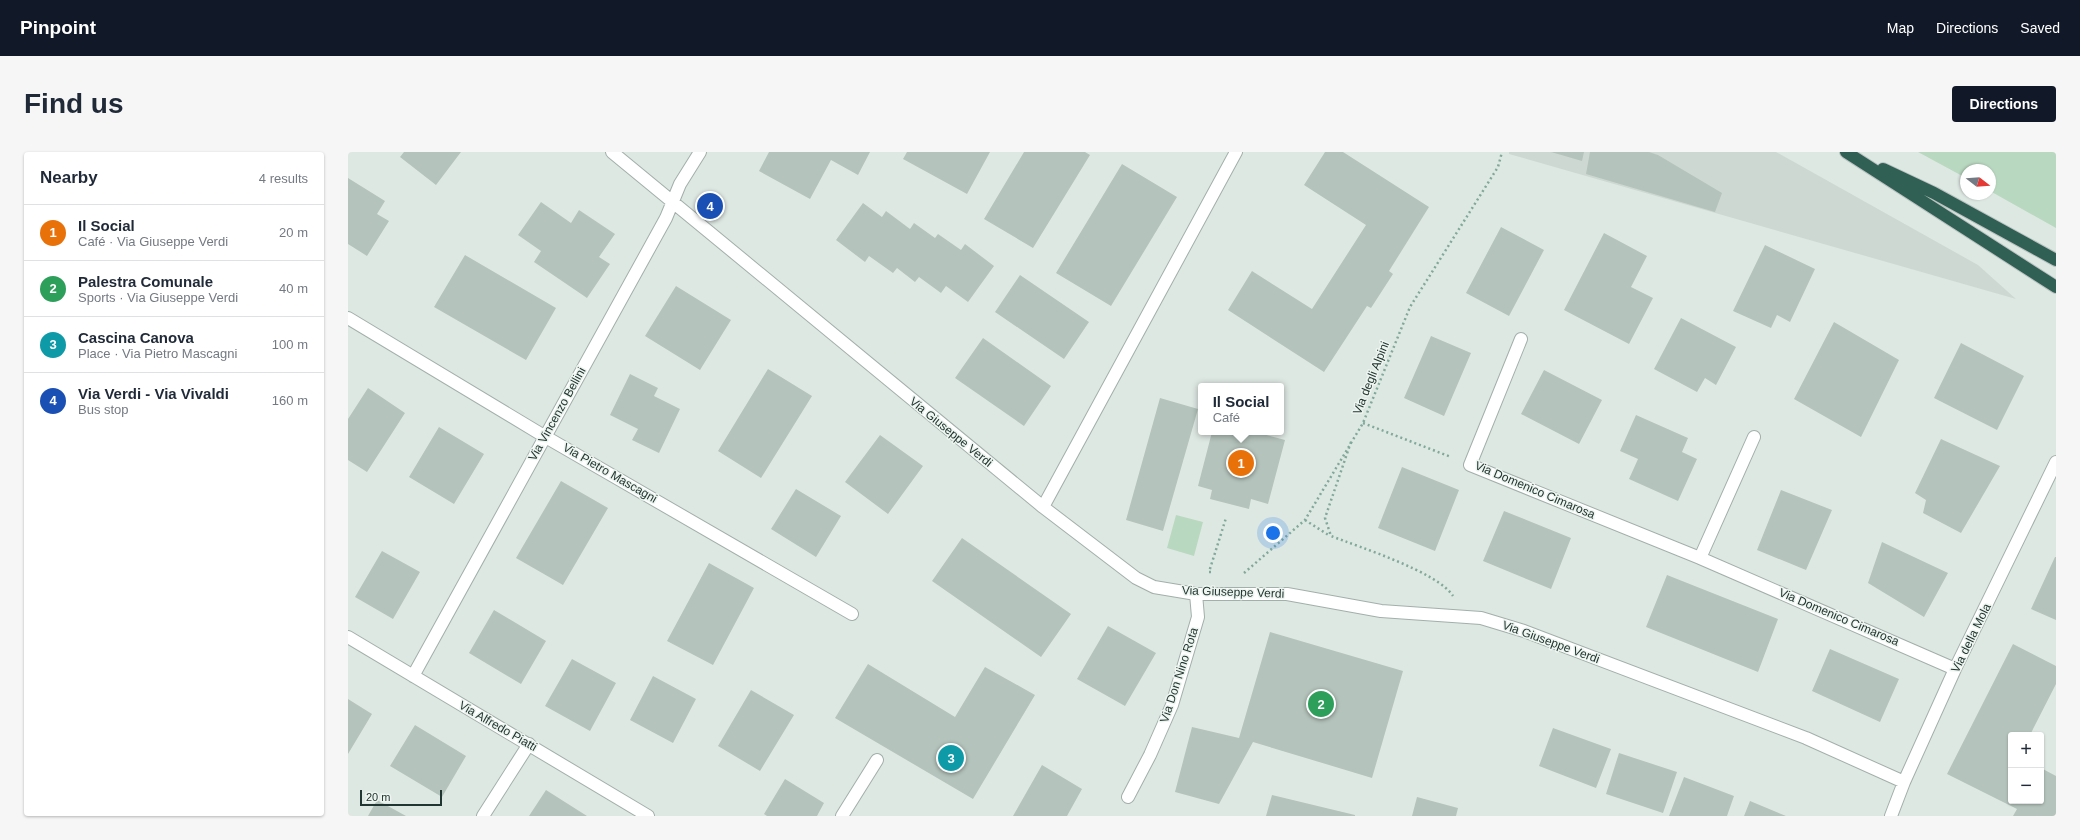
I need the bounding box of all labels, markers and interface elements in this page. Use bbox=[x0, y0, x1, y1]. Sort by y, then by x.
text: Pinpoint bbox=[20, 17, 96, 38]
text: Map bbox=[1887, 20, 1914, 36]
text: Directions bbox=[1936, 20, 1998, 36]
text: Saved bbox=[2020, 20, 2060, 36]
button: Directions bbox=[1952, 86, 2056, 122]
text: Find us bbox=[24, 88, 124, 119]
north arrow bbox=[1960, 164, 1996, 200]
text: Nearby bbox=[40, 168, 98, 187]
text: 4 results bbox=[259, 171, 308, 186]
pin: 4 bbox=[697, 191, 723, 221]
text: Il Social bbox=[78, 217, 135, 234]
text: 1 bbox=[49, 225, 57, 240]
text: 20 m bbox=[279, 225, 308, 240]
text: Café · Via Giuseppe Verdi bbox=[78, 234, 228, 249]
text: Palestra Comunale bbox=[78, 273, 213, 290]
text: 2 bbox=[49, 281, 57, 296]
text: 40 m bbox=[279, 281, 308, 296]
text: Sports · Via Giuseppe Verdi bbox=[78, 290, 238, 305]
text: Cascina Canova bbox=[78, 329, 194, 346]
text: 3 bbox=[49, 337, 57, 352]
text: 100 m bbox=[272, 337, 308, 352]
street label: Via degli Alpini bbox=[1350, 339, 1392, 417]
text: Place · Via Pietro Mascagni bbox=[78, 346, 237, 361]
street label: Via Vincenzo Bellini bbox=[525, 365, 589, 463]
popup bbox=[1198, 383, 1284, 435]
text: Via Verdi - Via Vivaldi bbox=[78, 385, 229, 402]
text: 4 bbox=[49, 393, 57, 408]
text: 160 m bbox=[272, 393, 308, 408]
text: Il Social bbox=[1213, 393, 1269, 410]
street label: Via Giuseppe Verdi bbox=[907, 394, 995, 470]
text: Bus stop bbox=[78, 402, 129, 417]
text: Café bbox=[1213, 410, 1240, 425]
street label: Via Pietro Mascagni bbox=[560, 440, 660, 506]
pin: 1 bbox=[1228, 448, 1254, 478]
street label: Via Domenico Cimarosa bbox=[1473, 458, 1597, 522]
your location bbox=[1263, 523, 1283, 543]
street label: Via Giuseppe Verdi bbox=[1182, 583, 1284, 601]
street label: Via Domenico Cimarosa bbox=[1777, 585, 1901, 649]
street label: Via della Mola bbox=[1948, 601, 1994, 675]
street label: Via Giuseppe Verdi bbox=[1500, 618, 1602, 666]
street label: Via Don Nino Rota bbox=[1157, 625, 1201, 724]
pin: 2 bbox=[1308, 689, 1334, 719]
street label: Via Alfredo Piatti bbox=[456, 698, 540, 754]
map controls bbox=[2008, 732, 2044, 804]
button: + bbox=[2008, 732, 2044, 768]
pin: 3 bbox=[938, 743, 964, 773]
button: − bbox=[2008, 768, 2044, 804]
scale bar bbox=[360, 788, 442, 807]
text: 20 m bbox=[366, 791, 390, 803]

